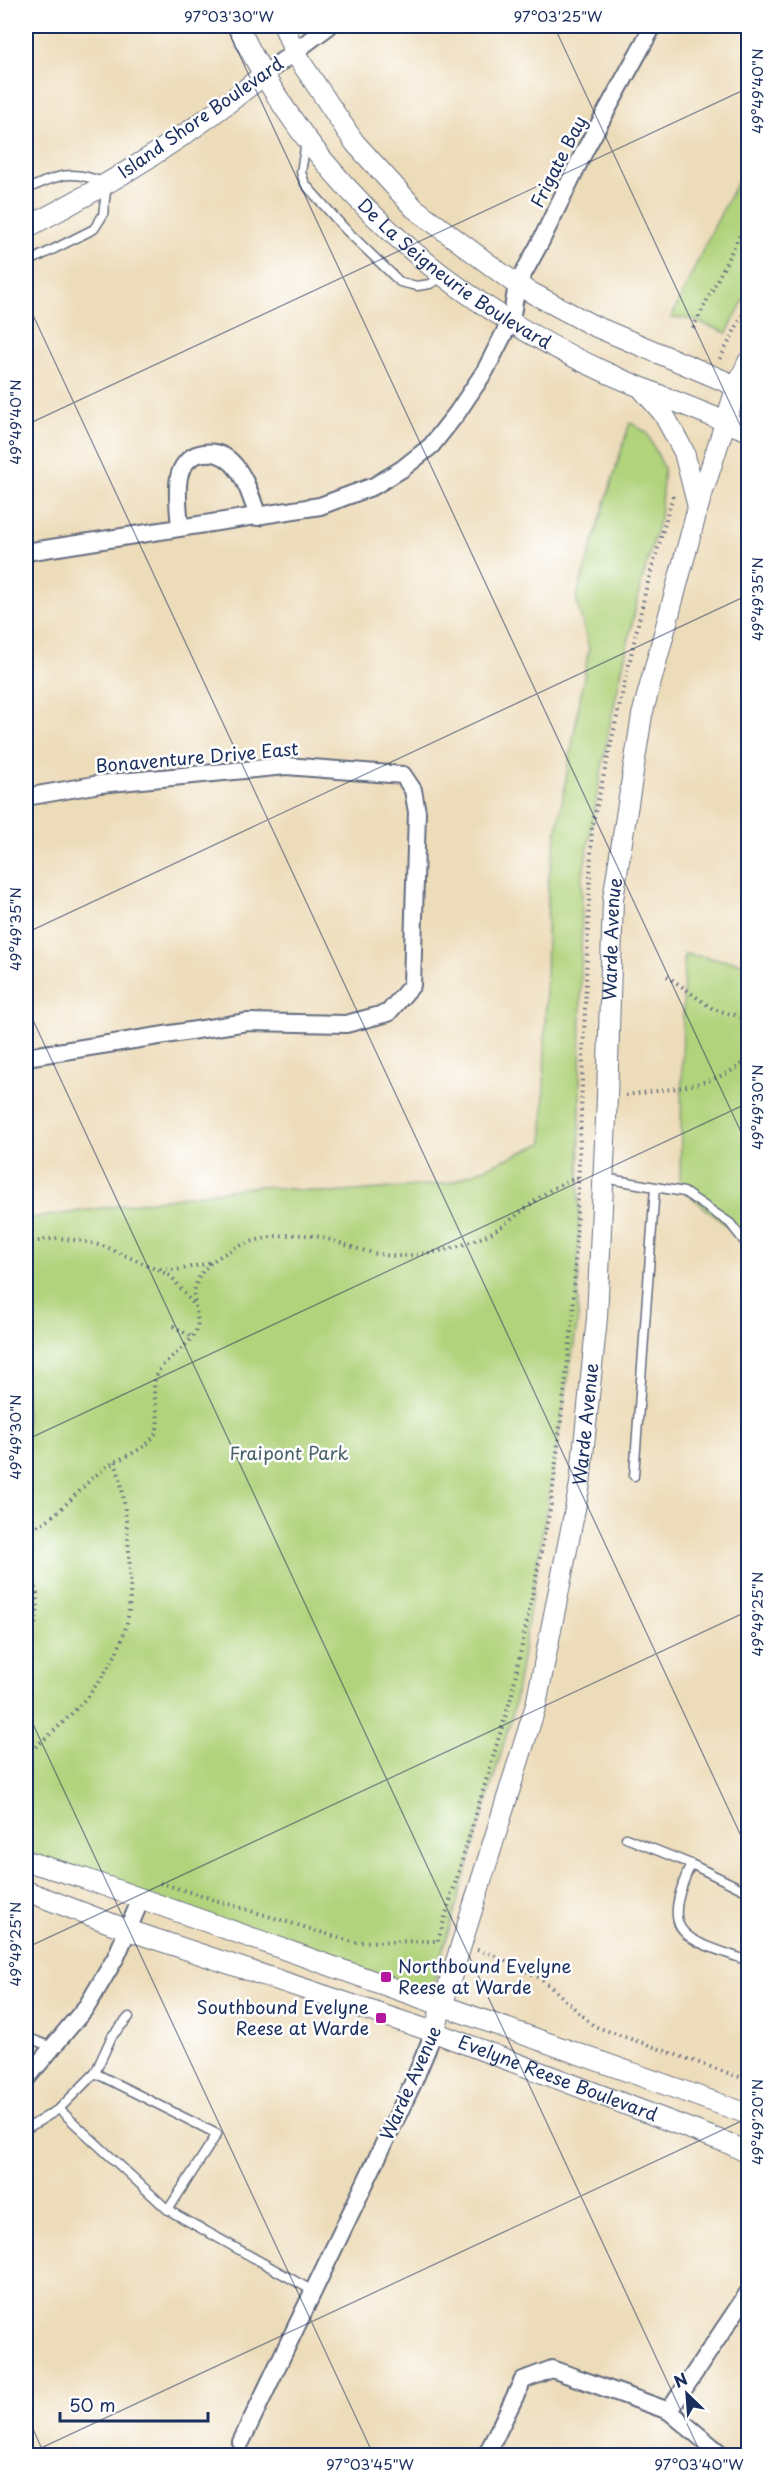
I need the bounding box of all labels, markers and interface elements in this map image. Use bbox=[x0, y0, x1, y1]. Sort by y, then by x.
text: 97°03'30"W bbox=[184, 4, 275, 27]
text: 97°03'25"W bbox=[513, 4, 603, 27]
text: 49°49'40"N bbox=[745, 48, 768, 134]
street label: Island Shore Boulevard bbox=[112, 49, 288, 184]
street label: Frigate Bay bbox=[523, 111, 592, 212]
street label: De La Seigneurie Boulevard bbox=[352, 191, 557, 355]
text: 49°49'40"N bbox=[3, 379, 26, 465]
text: 49°49'35"N bbox=[745, 557, 768, 641]
street label: Bonaventure Drive East bbox=[94, 734, 299, 779]
street label: Warde Avenue bbox=[595, 875, 628, 1001]
text: 49°49'35"N bbox=[3, 887, 26, 971]
text: 49°49'30"N bbox=[745, 1064, 768, 1150]
street label: Warde Avenue bbox=[565, 1361, 604, 1486]
text: 49°49'30"N bbox=[3, 1394, 26, 1480]
park label: Fraipont Park bbox=[229, 1439, 349, 1466]
text: 49°49'25"N bbox=[745, 1572, 768, 1656]
text: 49°49'25"N bbox=[3, 1902, 26, 1986]
place label: Northbound Evelyne Reese at Warde bbox=[398, 1952, 572, 2000]
marker: Northbound Evelyne Reese at Warde bbox=[379, 1970, 393, 1984]
place label: Southbound Evelyne Reese at Warde bbox=[197, 1993, 369, 2041]
marker: Southbound Evelyne Reese at Warde bbox=[374, 2011, 388, 2025]
street label: Warde Avenue bbox=[372, 2021, 447, 2144]
street label: Evelyne Reese Boulevard bbox=[455, 2027, 662, 2127]
text: 49°49'20"N bbox=[745, 2079, 768, 2165]
north arrow bbox=[657, 2364, 717, 2424]
text: N bbox=[669, 2366, 691, 2393]
scale bar bbox=[60, 2385, 208, 2423]
text: 50 m bbox=[69, 2391, 116, 2418]
text: 97°03'45"W bbox=[326, 2452, 415, 2475]
text: 97°03'40"W bbox=[654, 2452, 744, 2475]

